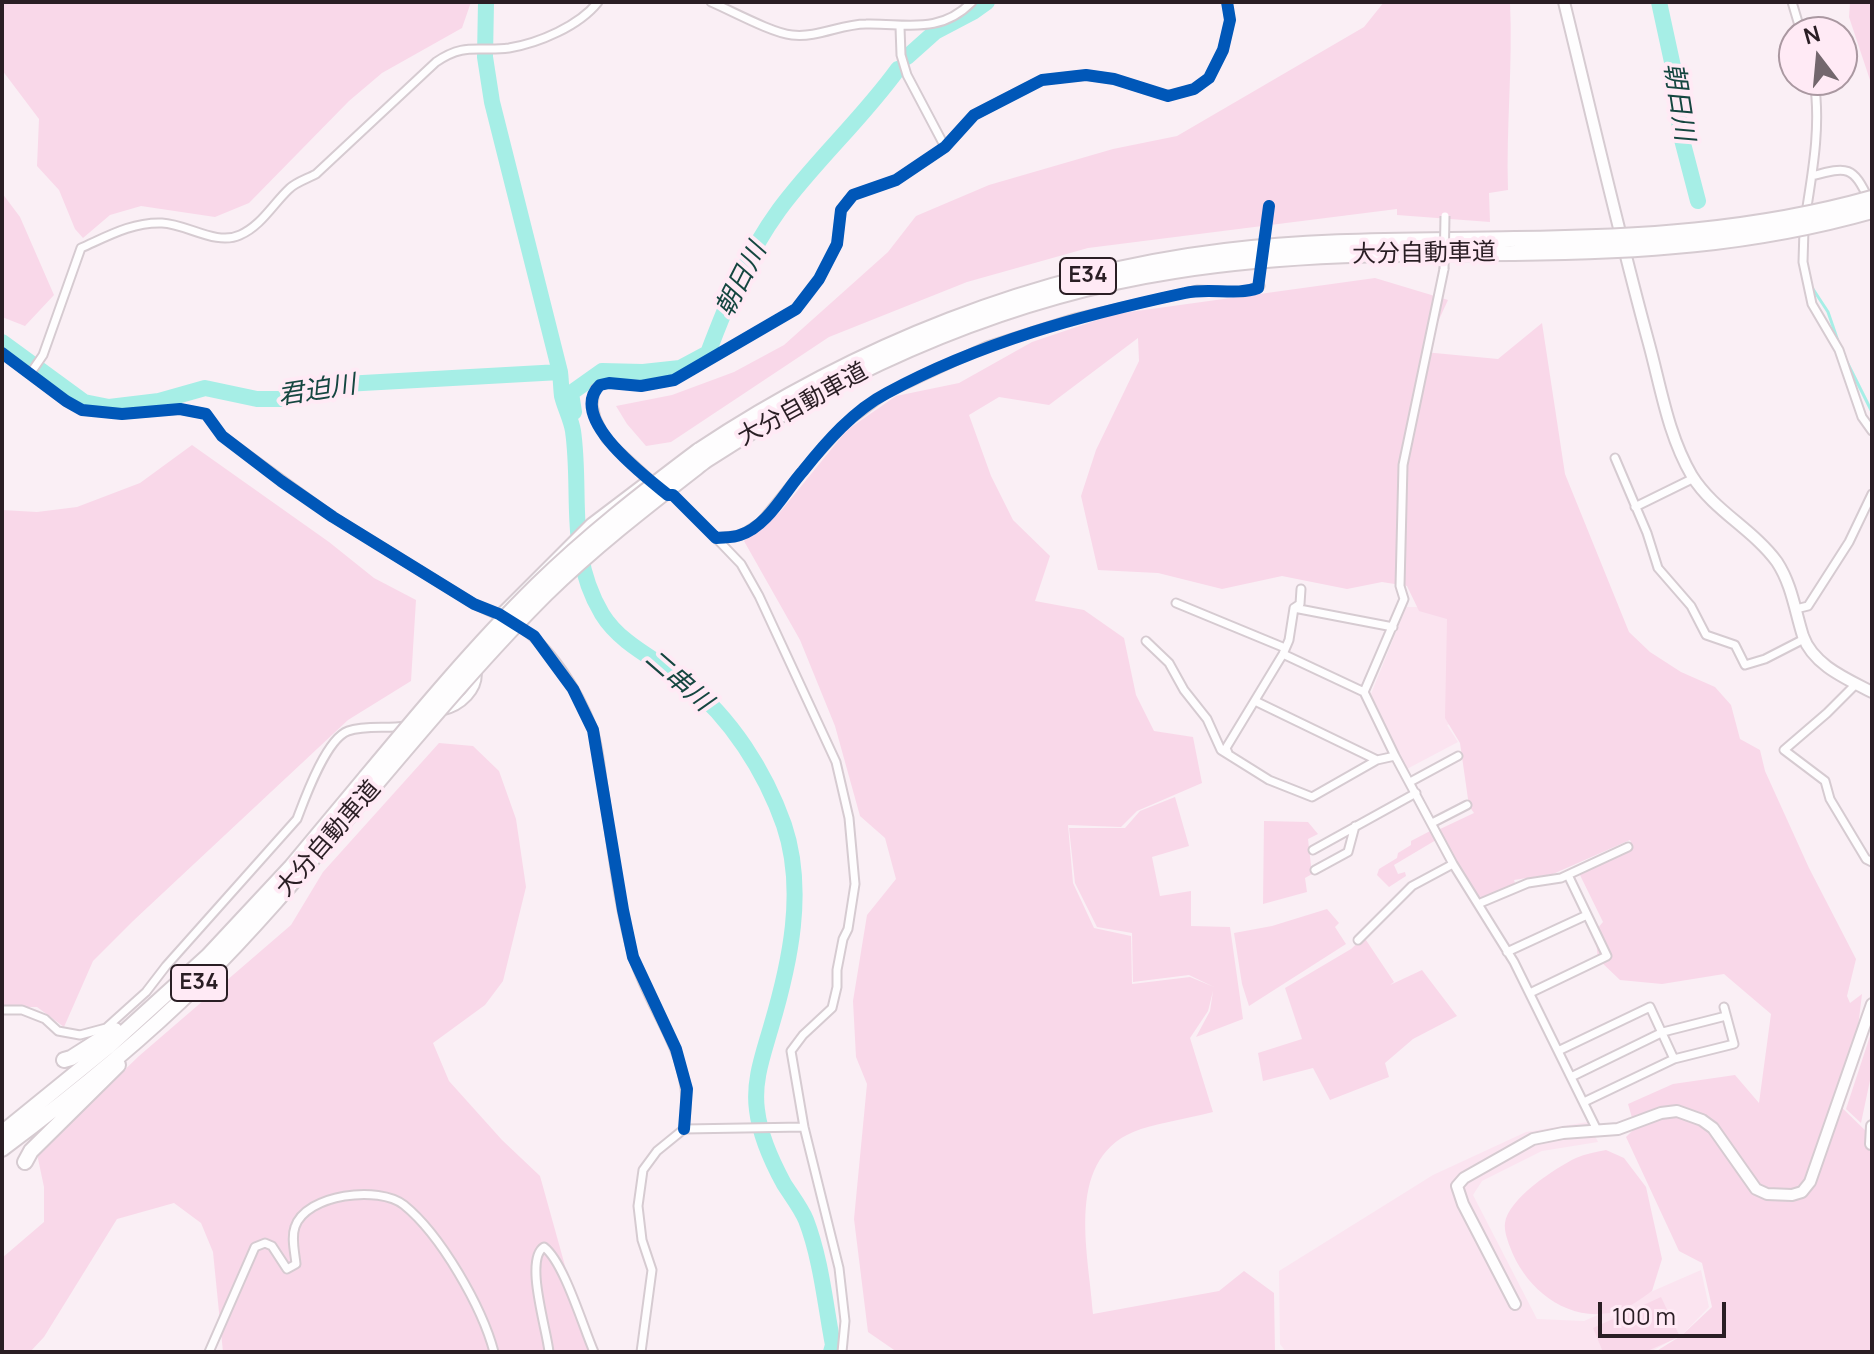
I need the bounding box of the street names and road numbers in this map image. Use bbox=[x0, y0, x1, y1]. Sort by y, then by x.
street label: 大分自動車道 bbox=[1352, 238, 1496, 270]
road number: E34 bbox=[1060, 258, 1116, 294]
street label: 大分自動車道 bbox=[733, 357, 873, 453]
street label: 大分自動車道 bbox=[271, 775, 387, 903]
road number: E34 bbox=[171, 965, 227, 1001]

